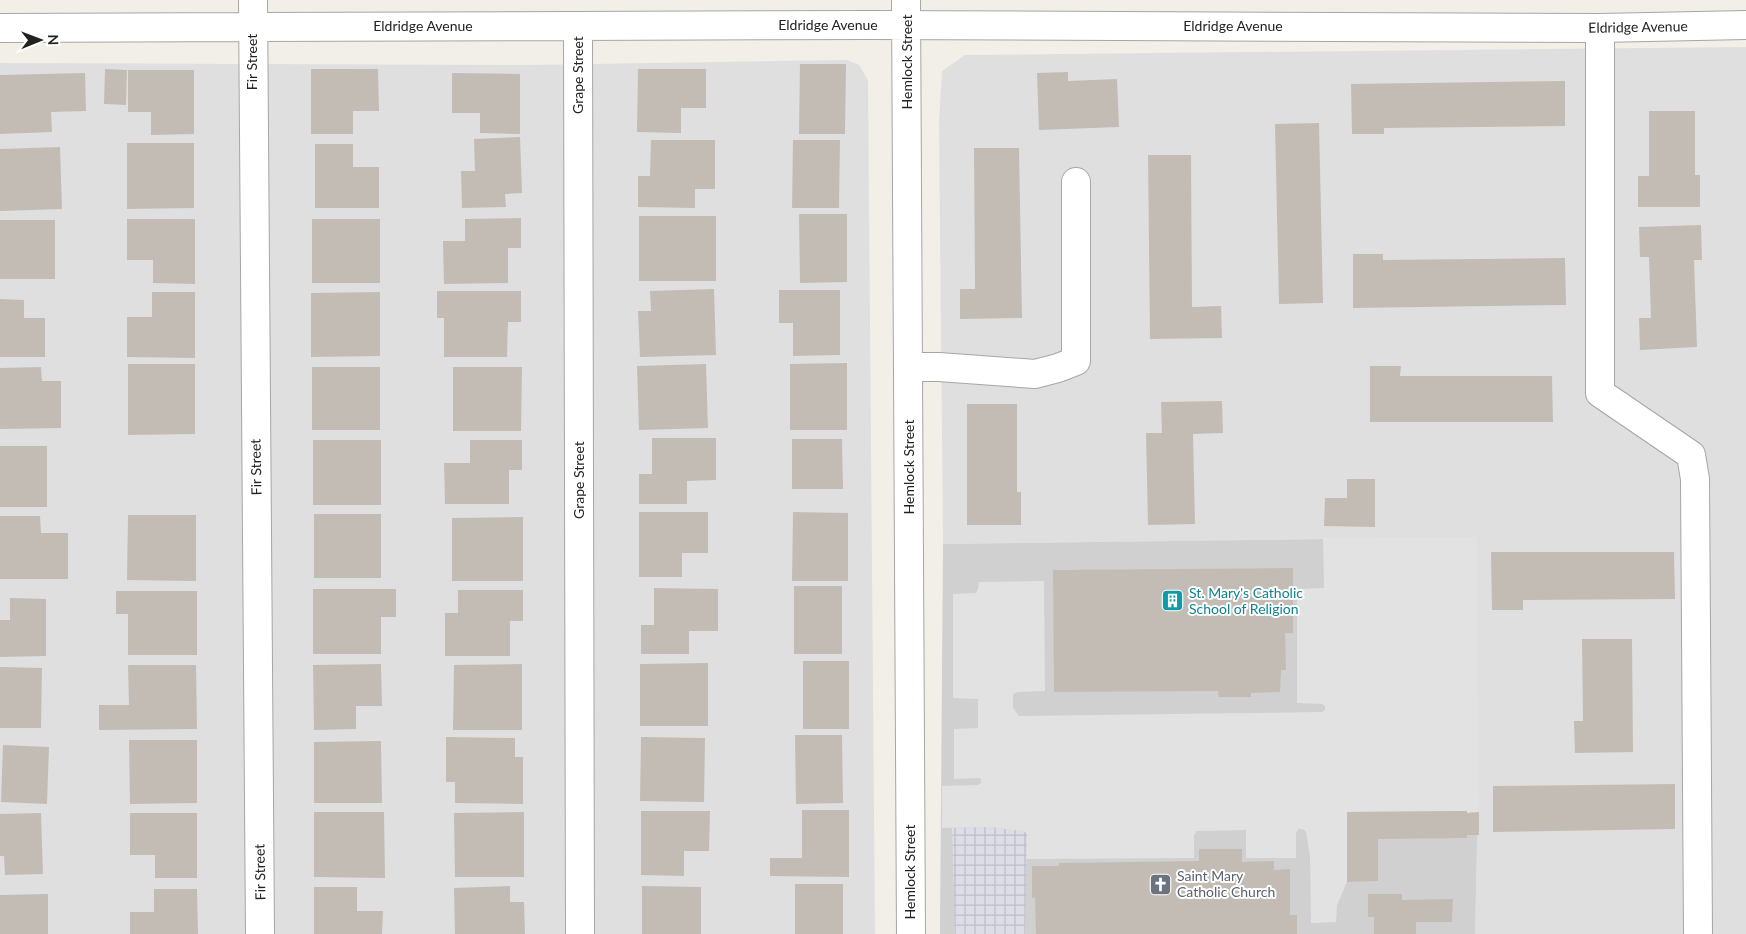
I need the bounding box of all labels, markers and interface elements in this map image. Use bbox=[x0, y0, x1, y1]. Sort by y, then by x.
north arrow bbox=[15, 15, 65, 65]
street label: Hemlock Street bbox=[898, 15, 915, 109]
street label: Eldridge Avenue bbox=[778, 16, 878, 33]
street label: Eldridge Avenue bbox=[373, 17, 473, 34]
street label: Eldridge Avenue bbox=[1183, 17, 1283, 34]
street label: Eldridge Avenue bbox=[1588, 17, 1688, 36]
text: N bbox=[45, 34, 62, 45]
street label: Fir Street bbox=[243, 34, 260, 90]
street label: Grape Street bbox=[569, 36, 586, 114]
street label: Hemlock Street bbox=[900, 420, 917, 514]
street label: Fir Street bbox=[247, 439, 264, 495]
street label: Grape Street bbox=[570, 441, 587, 519]
place label: St. Mary's Catholic School of Religion bbox=[1189, 584, 1303, 617]
building icon: St. Mary's Catholic School of Religion bbox=[1161, 589, 1185, 613]
street label: Hemlock Street bbox=[901, 825, 918, 919]
street label: Fir Street bbox=[251, 844, 268, 900]
place label: Saint Mary Catholic Church bbox=[1177, 867, 1275, 900]
church icon: Saint Mary Catholic Church bbox=[1149, 872, 1173, 896]

